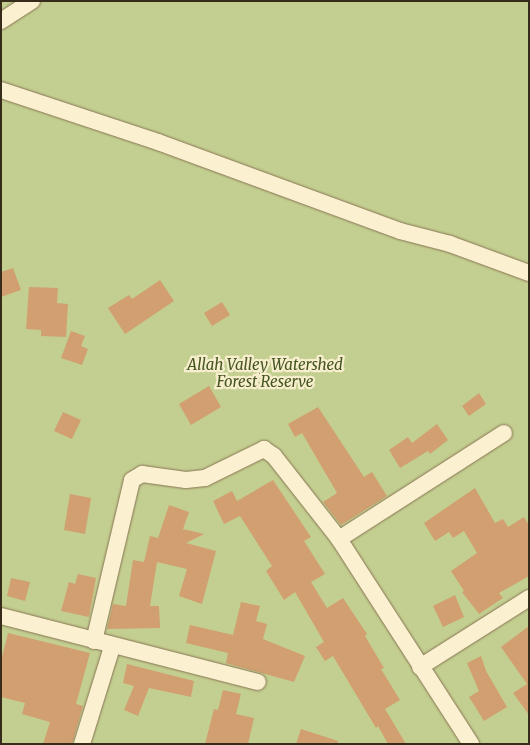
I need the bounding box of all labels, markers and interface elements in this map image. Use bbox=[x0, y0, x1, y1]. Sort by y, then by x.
park label: Allah Valley Watershed Forest Reserve bbox=[187, 355, 343, 390]

